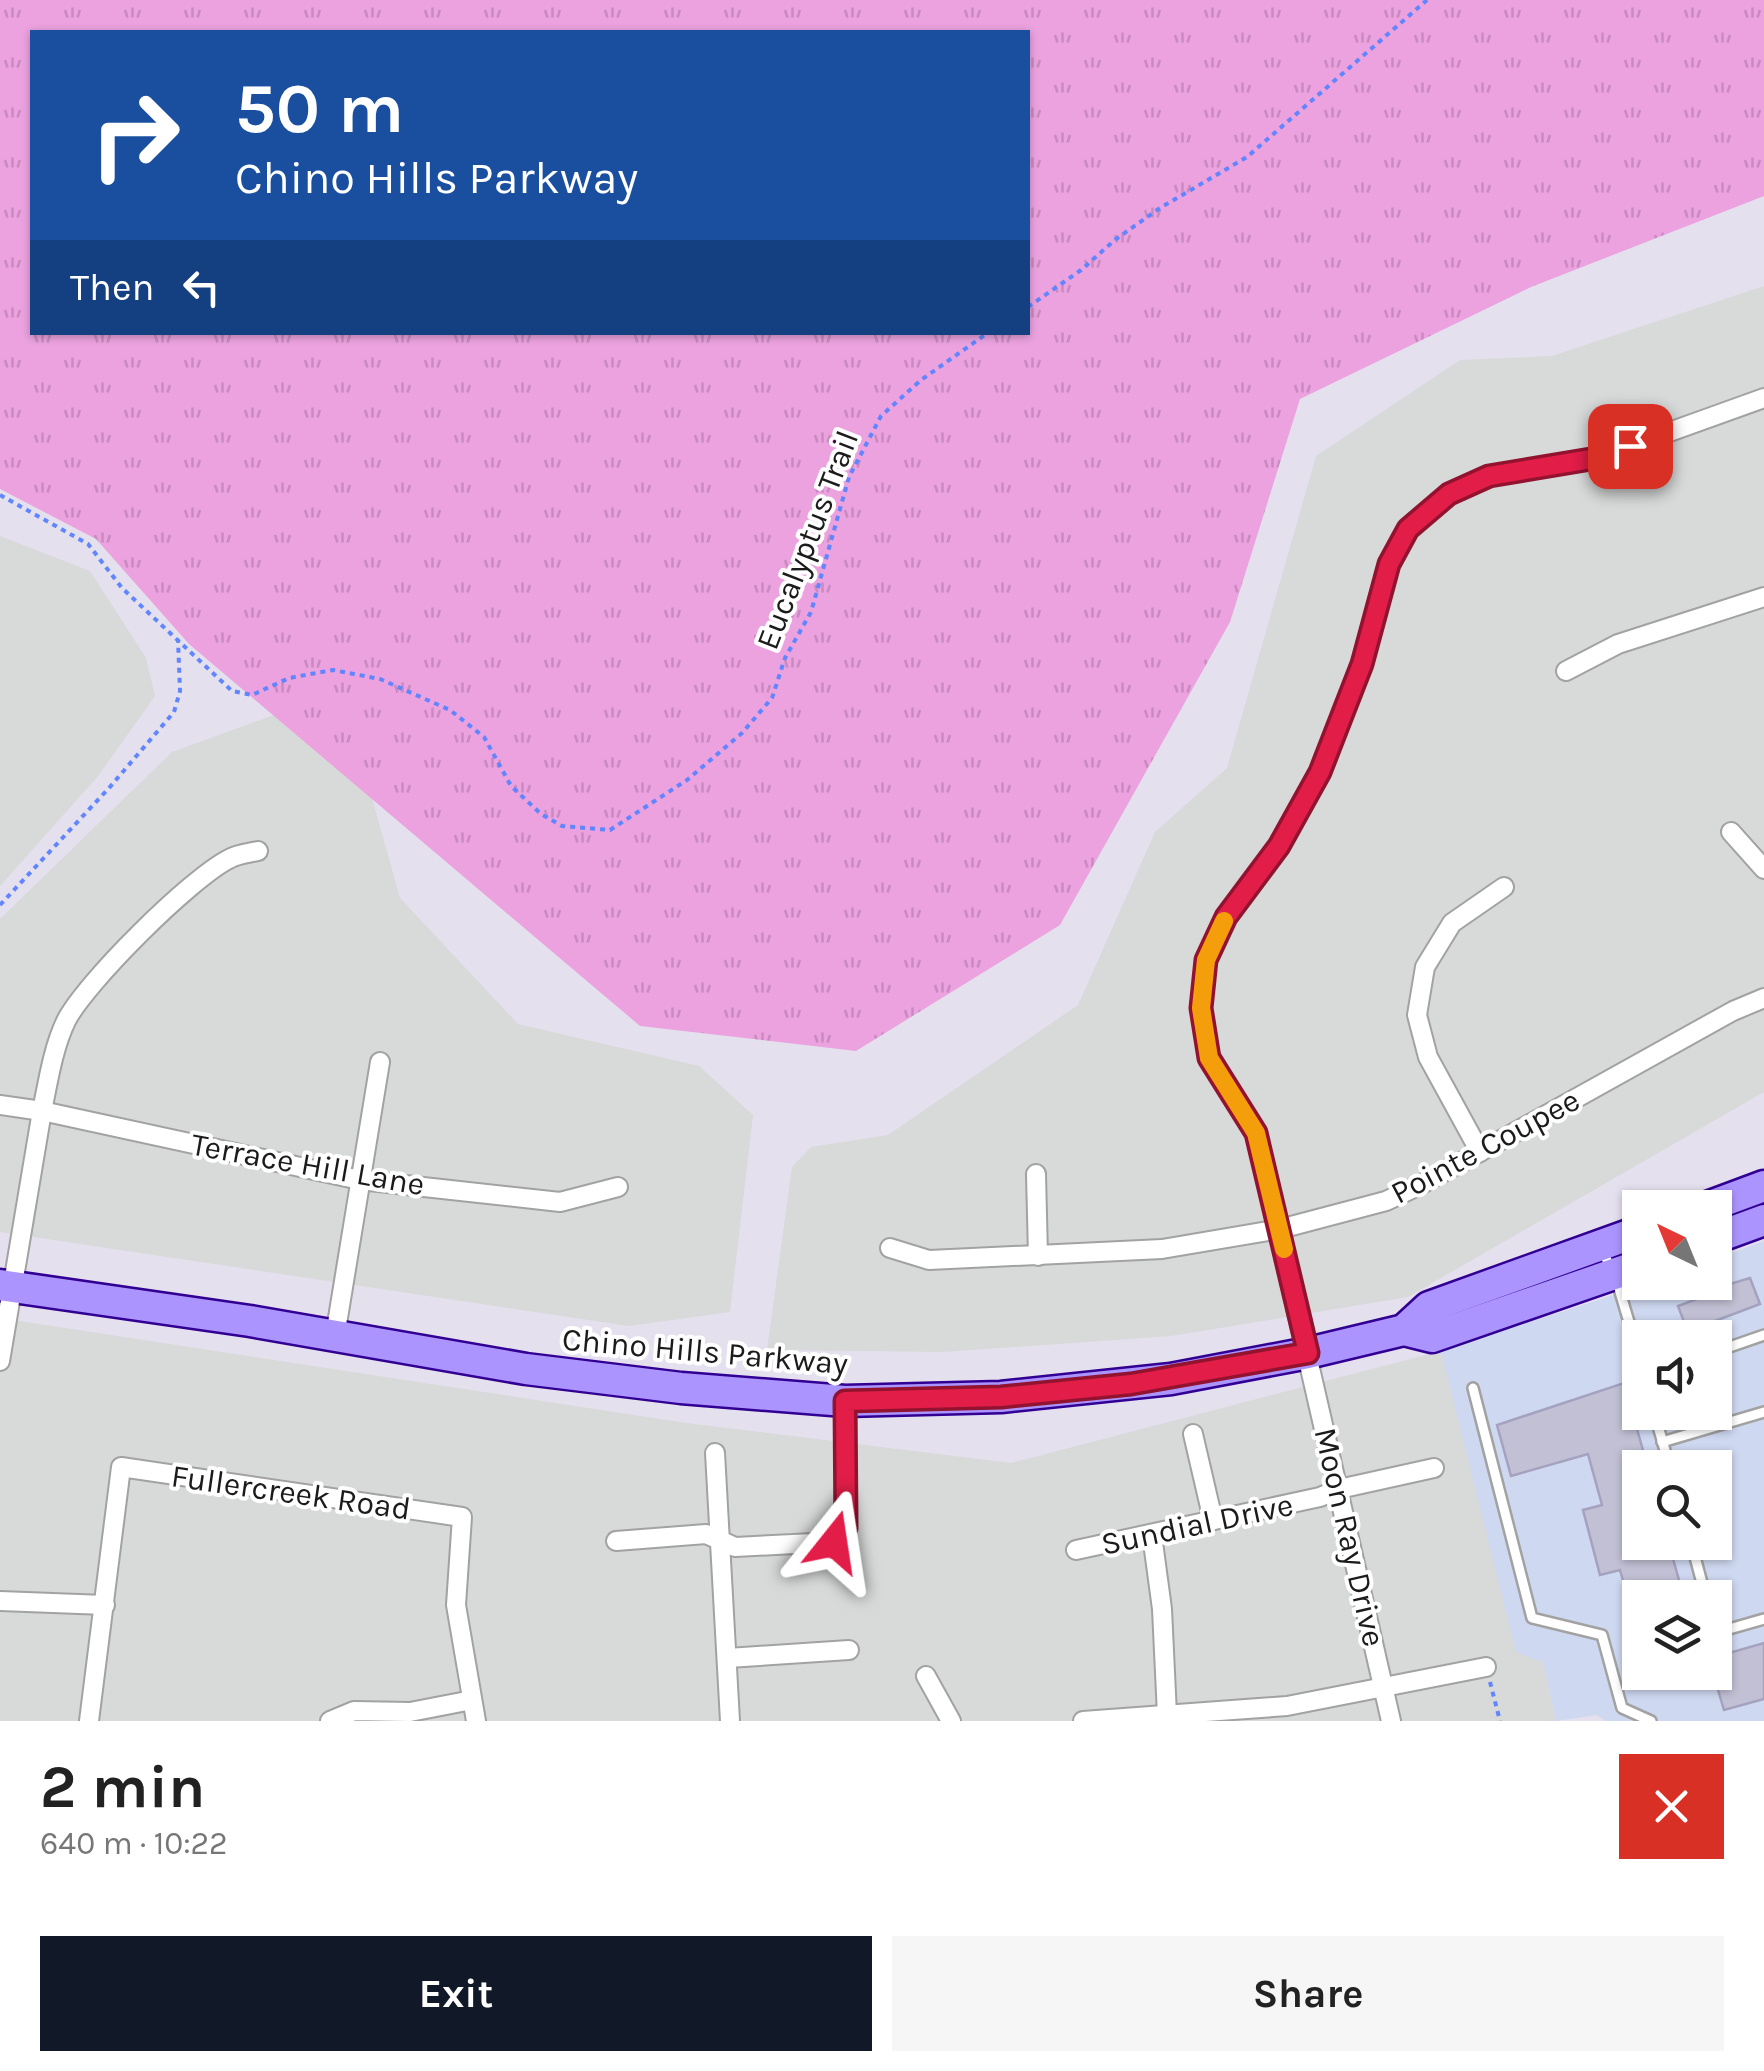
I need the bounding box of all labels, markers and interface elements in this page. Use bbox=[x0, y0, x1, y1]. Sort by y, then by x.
text: 50 m bbox=[235, 68, 404, 150]
icon: right bbox=[70, 70, 200, 200]
text: Chino Hills Parkway bbox=[235, 152, 638, 204]
icon: left bbox=[174, 260, 229, 315]
text: Then bbox=[70, 265, 154, 310]
pin bbox=[1588, 404, 1673, 489]
icon: arrive bbox=[1603, 419, 1658, 474]
street label: Eucalyptus Trail bbox=[749, 426, 866, 655]
street label: Pointe Coupee bbox=[1385, 1081, 1586, 1212]
street label: Terrace Hill Lane bbox=[188, 1126, 427, 1203]
north arrow bbox=[1622, 1190, 1732, 1300]
map controls bbox=[1622, 1190, 1732, 1690]
button: sound bbox=[1622, 1320, 1732, 1430]
street label: Chino Hills Parkway bbox=[561, 1321, 849, 1382]
street label: Moon Ray Drive bbox=[1306, 1424, 1393, 1650]
button: search bbox=[1622, 1450, 1732, 1560]
street label: Fullercreek Road bbox=[169, 1457, 413, 1528]
street label: Sundial Drive bbox=[1098, 1486, 1297, 1563]
position arrow bbox=[782, 1490, 886, 1594]
button: layers bbox=[1622, 1580, 1732, 1690]
text: 2 min bbox=[40, 1752, 205, 1822]
button: close bbox=[1619, 1754, 1724, 1859]
text: 640 m · 10:22 bbox=[40, 1825, 228, 1862]
button: Exit bbox=[40, 1936, 872, 2051]
button: Share bbox=[892, 1936, 1724, 2051]

